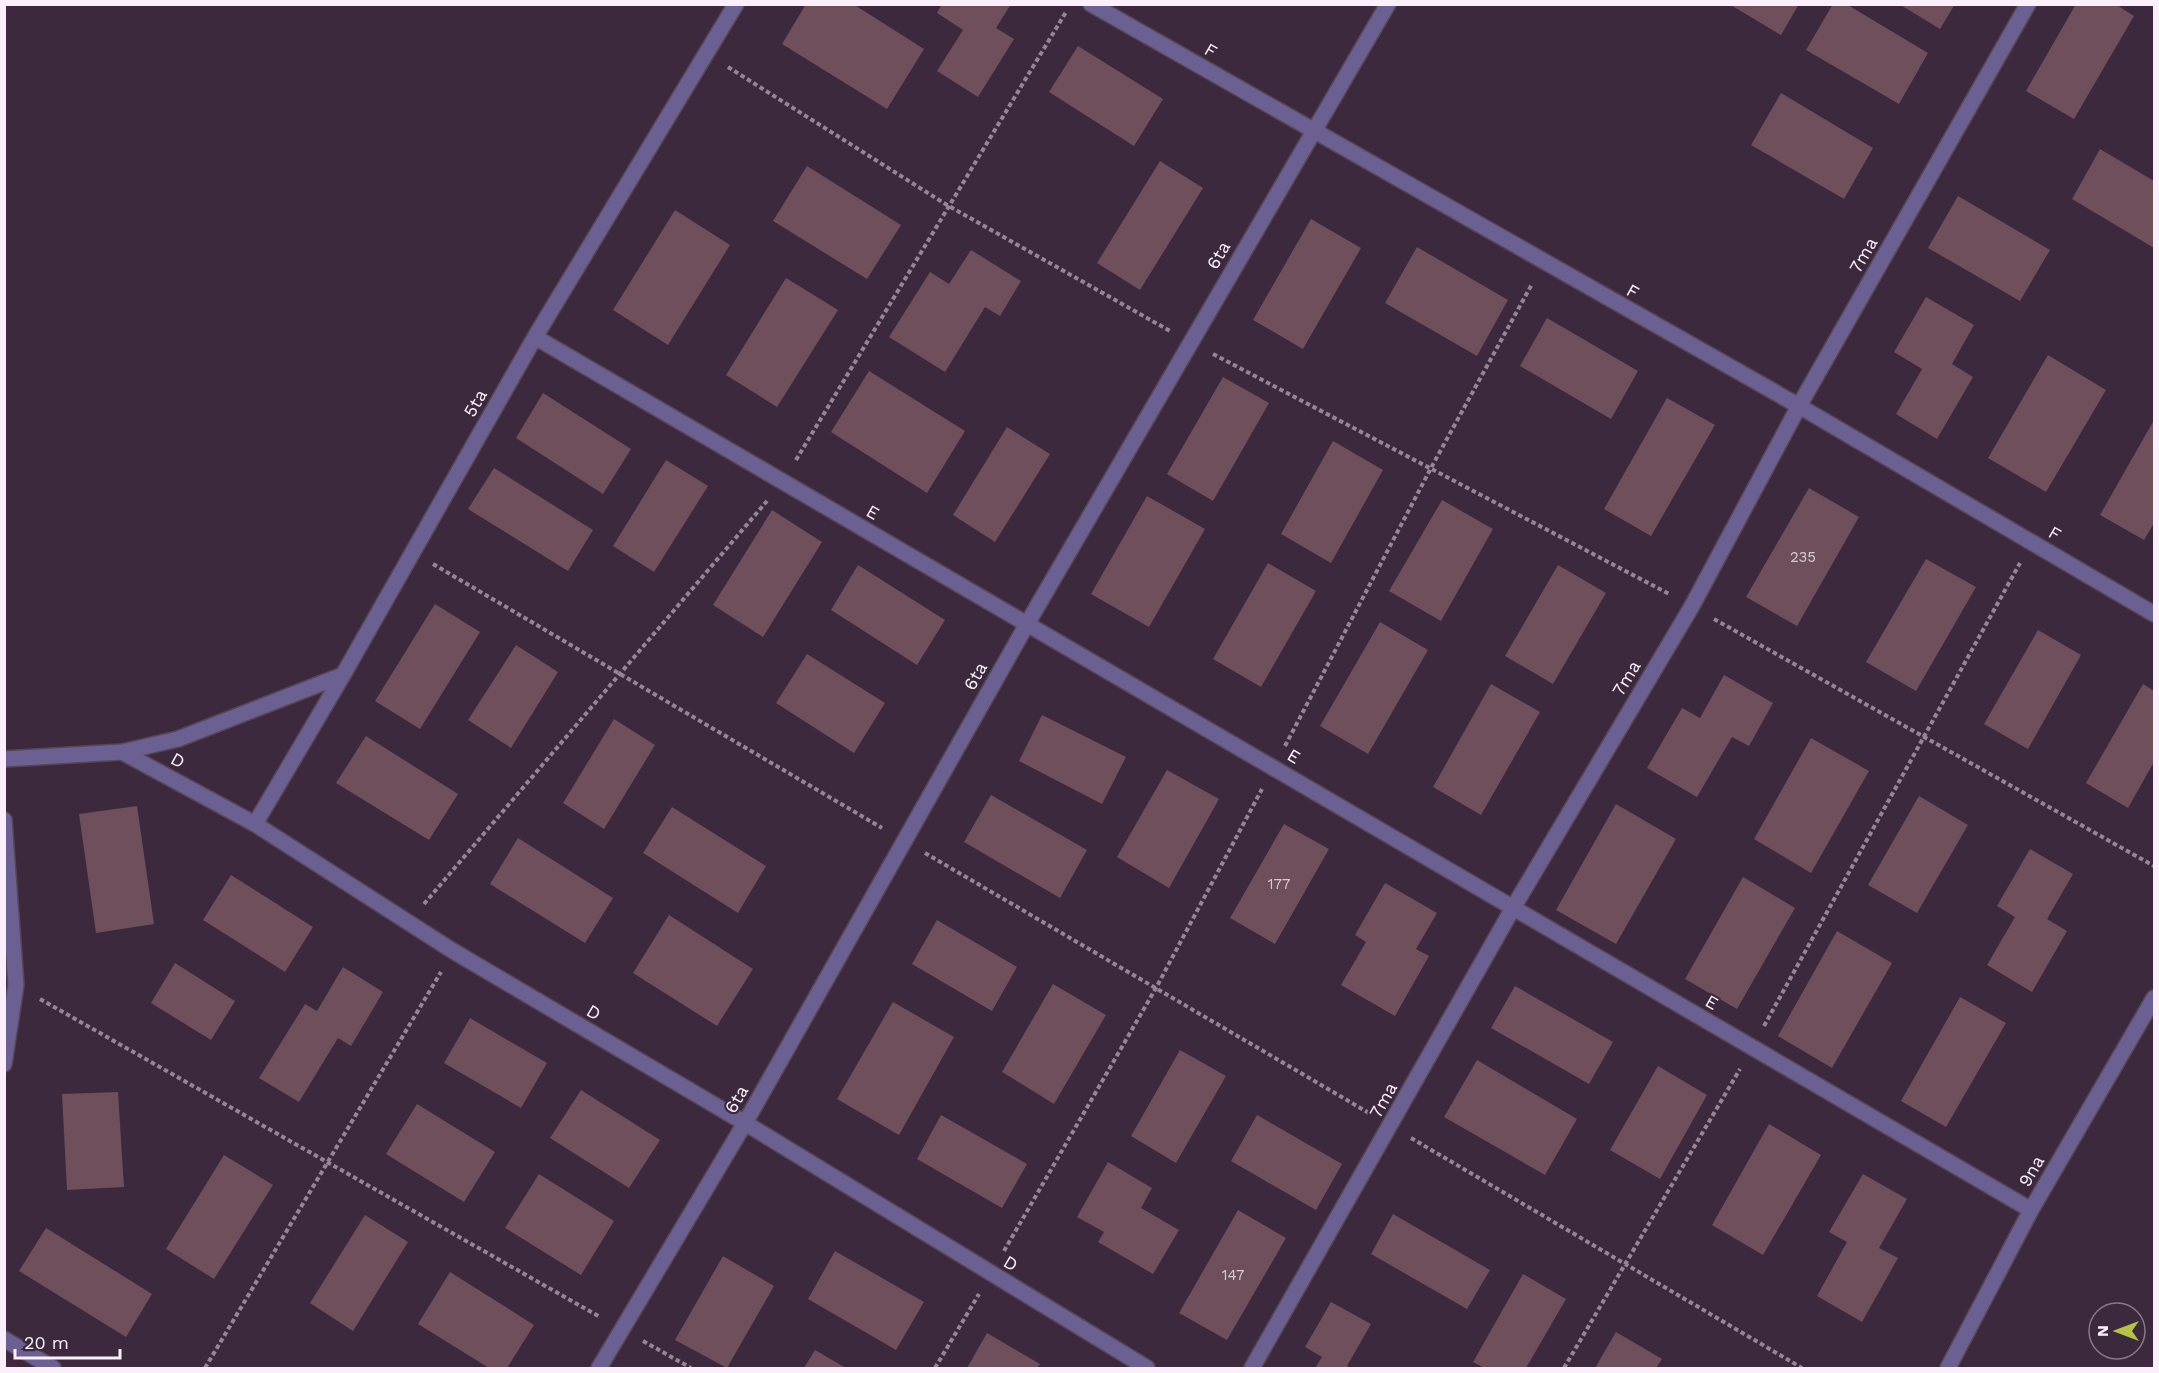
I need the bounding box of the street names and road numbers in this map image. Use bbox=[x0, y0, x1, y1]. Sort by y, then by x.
street label: F bbox=[1201, 38, 1221, 62]
street label: 7ma bbox=[1845, 234, 1881, 276]
street label: 6ta bbox=[1202, 237, 1234, 273]
street label: F bbox=[1623, 279, 1643, 303]
street label: 5ta bbox=[459, 386, 491, 420]
street label: E bbox=[863, 500, 883, 524]
street label: F bbox=[2045, 521, 2065, 545]
street label: 7ma bbox=[1607, 657, 1645, 699]
street label: 6ta bbox=[959, 658, 991, 694]
street label: E bbox=[1284, 744, 1304, 768]
street label: D bbox=[167, 748, 189, 772]
street label: E bbox=[1702, 990, 1722, 1014]
street label: D bbox=[583, 1000, 605, 1024]
street label: 7ma bbox=[1365, 1079, 1401, 1121]
street label: 6ta bbox=[720, 1081, 752, 1117]
street label: 9na bbox=[2014, 1152, 2048, 1190]
street label: D bbox=[1000, 1251, 1022, 1275]

